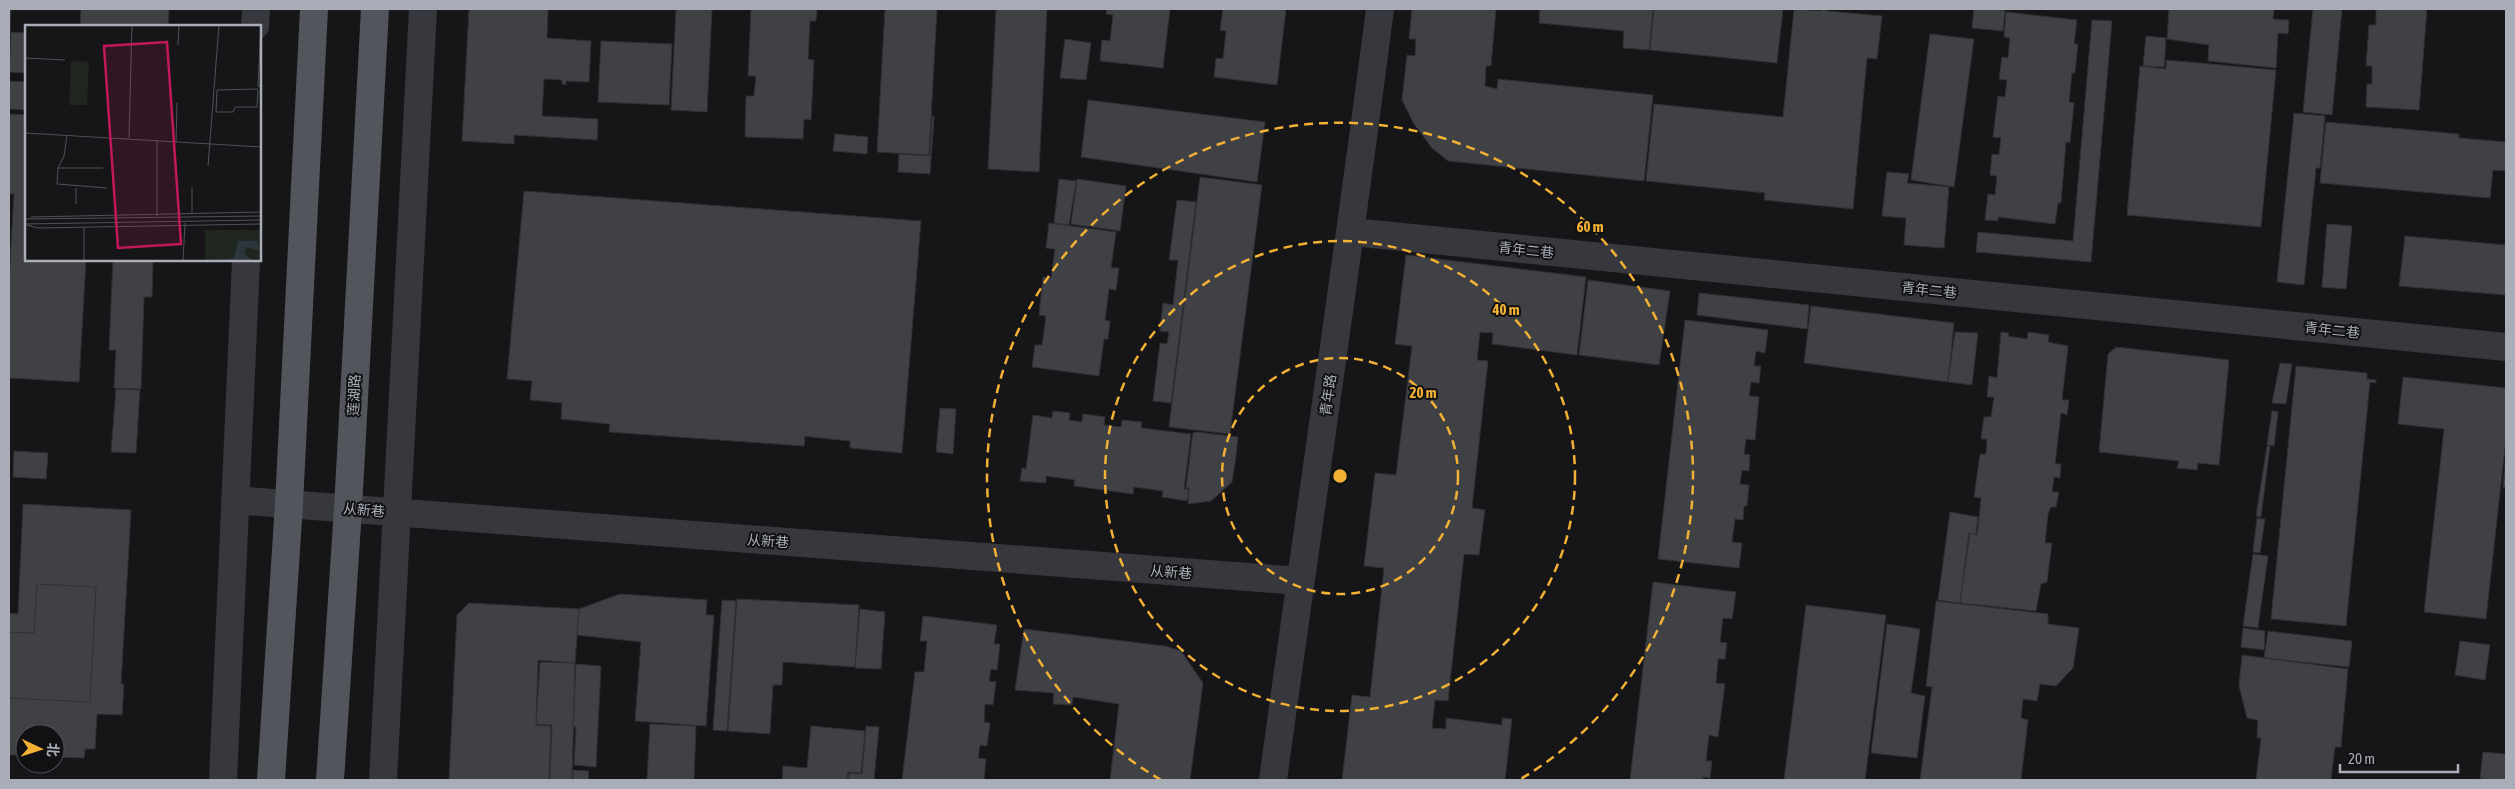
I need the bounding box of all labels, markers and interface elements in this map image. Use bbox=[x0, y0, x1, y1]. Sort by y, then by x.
inset map bbox=[25, 25, 261, 261]
text: 60 m bbox=[1577, 218, 1604, 235]
street label: 青年二巷 bbox=[1497, 239, 1555, 261]
street label: 青年二巷 bbox=[1900, 279, 1958, 301]
text: 40 m bbox=[1492, 301, 1520, 318]
street label: 青年二巷 bbox=[2303, 319, 2361, 341]
street label: 青年路 bbox=[1317, 373, 1339, 417]
street label: 莲湖路 bbox=[345, 374, 363, 416]
text: 20 m bbox=[1410, 384, 1437, 401]
centre of rings bbox=[1331, 467, 1349, 485]
street label: 从新巷 bbox=[342, 500, 386, 520]
street label: 从新巷 bbox=[746, 532, 790, 550]
street label: 从新巷 bbox=[1149, 563, 1193, 581]
north arrow bbox=[15, 724, 65, 774]
text: 北 bbox=[44, 742, 61, 757]
scale bar bbox=[2340, 742, 2458, 774]
text: 20 m bbox=[2348, 750, 2375, 767]

